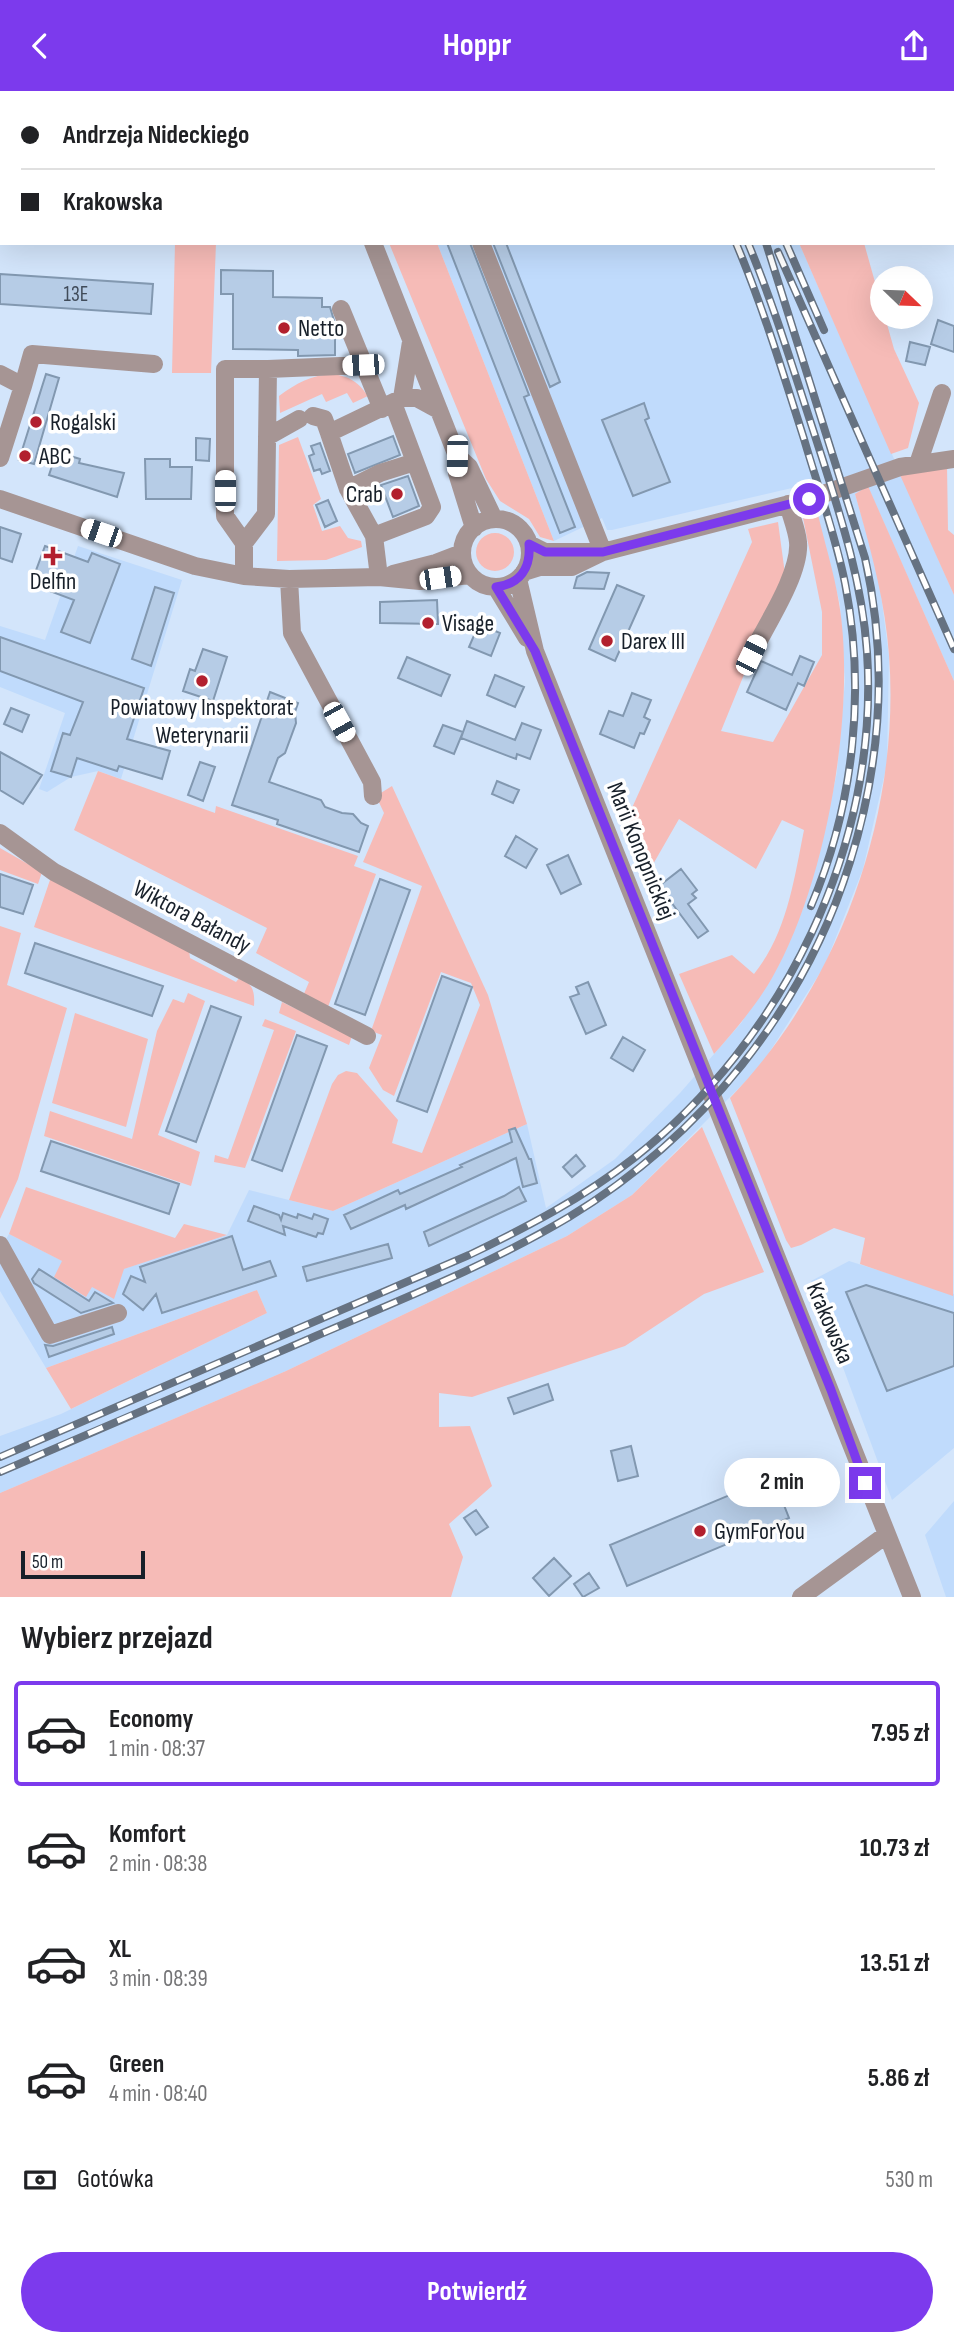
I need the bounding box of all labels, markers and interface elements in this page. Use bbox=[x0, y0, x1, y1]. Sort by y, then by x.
text: Hoppr bbox=[443, 26, 511, 65]
icon: back bbox=[21, 27, 59, 65]
icon: share bbox=[895, 27, 933, 65]
text: Andrzeja Nideckiego bbox=[63, 120, 249, 151]
text: Krakowska bbox=[63, 187, 163, 218]
north arrow bbox=[870, 266, 933, 329]
map controls bbox=[870, 266, 933, 329]
house number: 13E bbox=[64, 282, 88, 307]
place label: Netto bbox=[298, 314, 344, 343]
marker: Netto bbox=[276, 320, 292, 336]
car bbox=[342, 354, 385, 376]
place label: Rogalski bbox=[50, 408, 116, 437]
marker: Rogalski bbox=[28, 414, 44, 430]
car bbox=[447, 435, 468, 477]
place label: ABC bbox=[38, 442, 72, 471]
marker: ABC bbox=[17, 448, 33, 464]
car bbox=[215, 470, 236, 512]
place label: Crab bbox=[346, 480, 383, 509]
route start bbox=[793, 483, 825, 515]
marker: Crab bbox=[389, 486, 405, 502]
car bbox=[78, 516, 125, 550]
marker: Delfin bbox=[45, 548, 61, 564]
car bbox=[418, 565, 463, 591]
place label: Delfin bbox=[30, 567, 76, 596]
place label: Visage bbox=[442, 609, 494, 638]
marker: Visage bbox=[420, 615, 436, 631]
place label: Darex III bbox=[621, 627, 685, 656]
car bbox=[733, 632, 770, 678]
marker: Darex III bbox=[599, 633, 615, 649]
marker: Powiatowy Inspektorat Weterynarii bbox=[194, 673, 210, 689]
place label: Powiatowy Inspektorat Weterynarii bbox=[110, 693, 294, 750]
car bbox=[320, 699, 359, 745]
street label: Marii Konopnickiej bbox=[600, 778, 682, 924]
street label: Wiktora Bałandy bbox=[128, 874, 256, 960]
street label: Krakowska bbox=[800, 1278, 860, 1368]
callout: 2 min bbox=[725, 1459, 840, 1507]
route end bbox=[849, 1467, 881, 1499]
text: 2 min bbox=[760, 1468, 804, 1496]
place label: GymForYou bbox=[714, 1517, 805, 1546]
marker: GymForYou bbox=[692, 1523, 708, 1539]
scale bar bbox=[21, 1548, 145, 1580]
text: 50 m bbox=[32, 1551, 63, 1574]
text: Wybierz przejazd bbox=[21, 1619, 213, 1658]
icon: car bbox=[25, 1702, 88, 1765]
text: Economy bbox=[109, 1704, 193, 1735]
text: 7.95 zł bbox=[871, 1718, 929, 1749]
text: 1 min · 08:37 bbox=[109, 1735, 205, 1763]
icon: car bbox=[25, 1817, 88, 1880]
text: Komfort bbox=[109, 1819, 186, 1850]
text: 10.73 zł bbox=[860, 1833, 929, 1864]
text: 2 min · 08:38 bbox=[109, 1850, 207, 1878]
icon: car bbox=[25, 1932, 88, 1995]
text: XL bbox=[109, 1934, 131, 1965]
text: 13.51 zł bbox=[860, 1948, 929, 1979]
text: 3 min · 08:39 bbox=[109, 1965, 208, 1993]
icon: car bbox=[25, 2047, 88, 2110]
text: Green bbox=[109, 2049, 164, 2080]
text: 5.86 zł bbox=[868, 2063, 929, 2094]
text: 4 min · 08:40 bbox=[109, 2080, 208, 2108]
icon: cash bbox=[21, 2161, 59, 2199]
text: Gotówka bbox=[77, 2164, 154, 2195]
text: 530 m bbox=[885, 2166, 933, 2194]
button: Potwierdź bbox=[21, 2252, 933, 2332]

